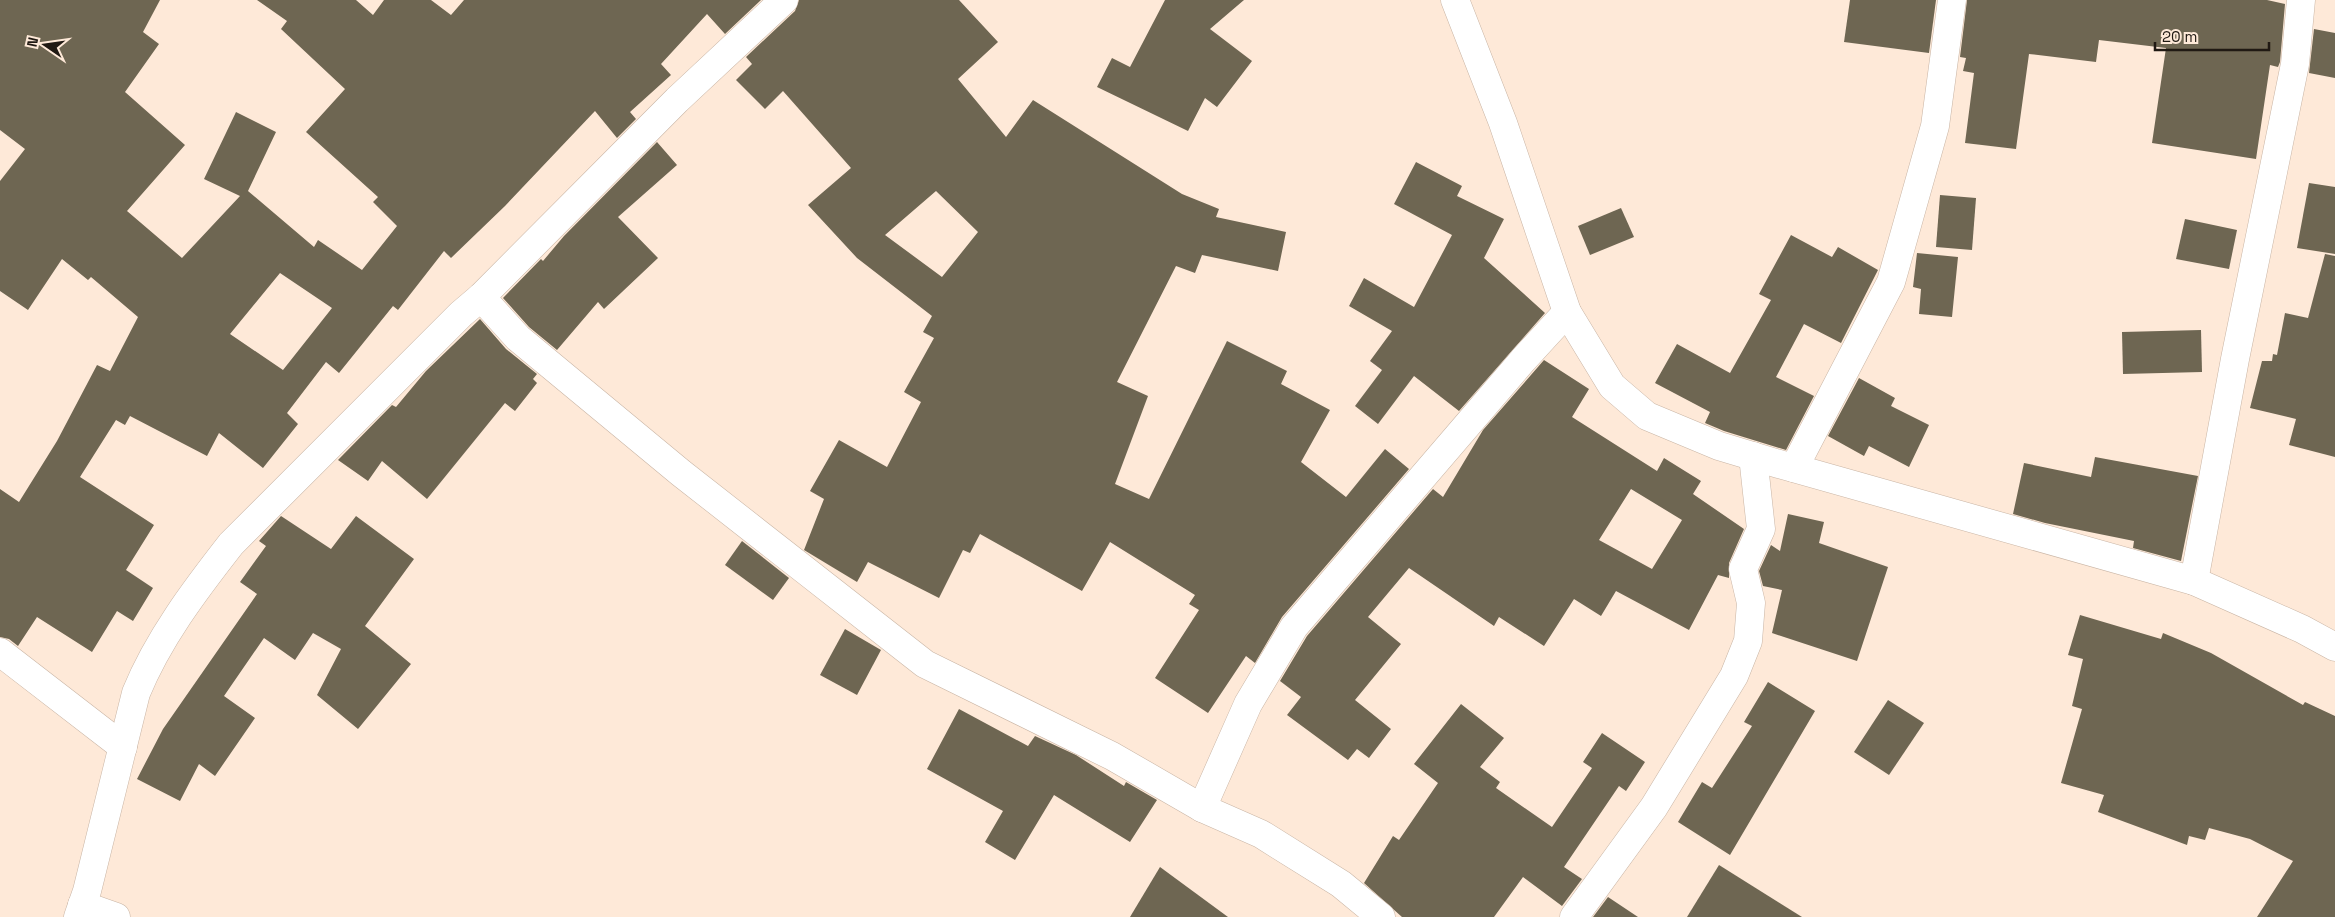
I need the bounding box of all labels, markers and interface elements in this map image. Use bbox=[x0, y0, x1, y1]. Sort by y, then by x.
north arrow bbox=[20, 20, 70, 70]
scale bar bbox=[2155, 20, 2269, 52]
text: 20 m bbox=[2162, 27, 2197, 46]
text: N bbox=[23, 35, 42, 49]

